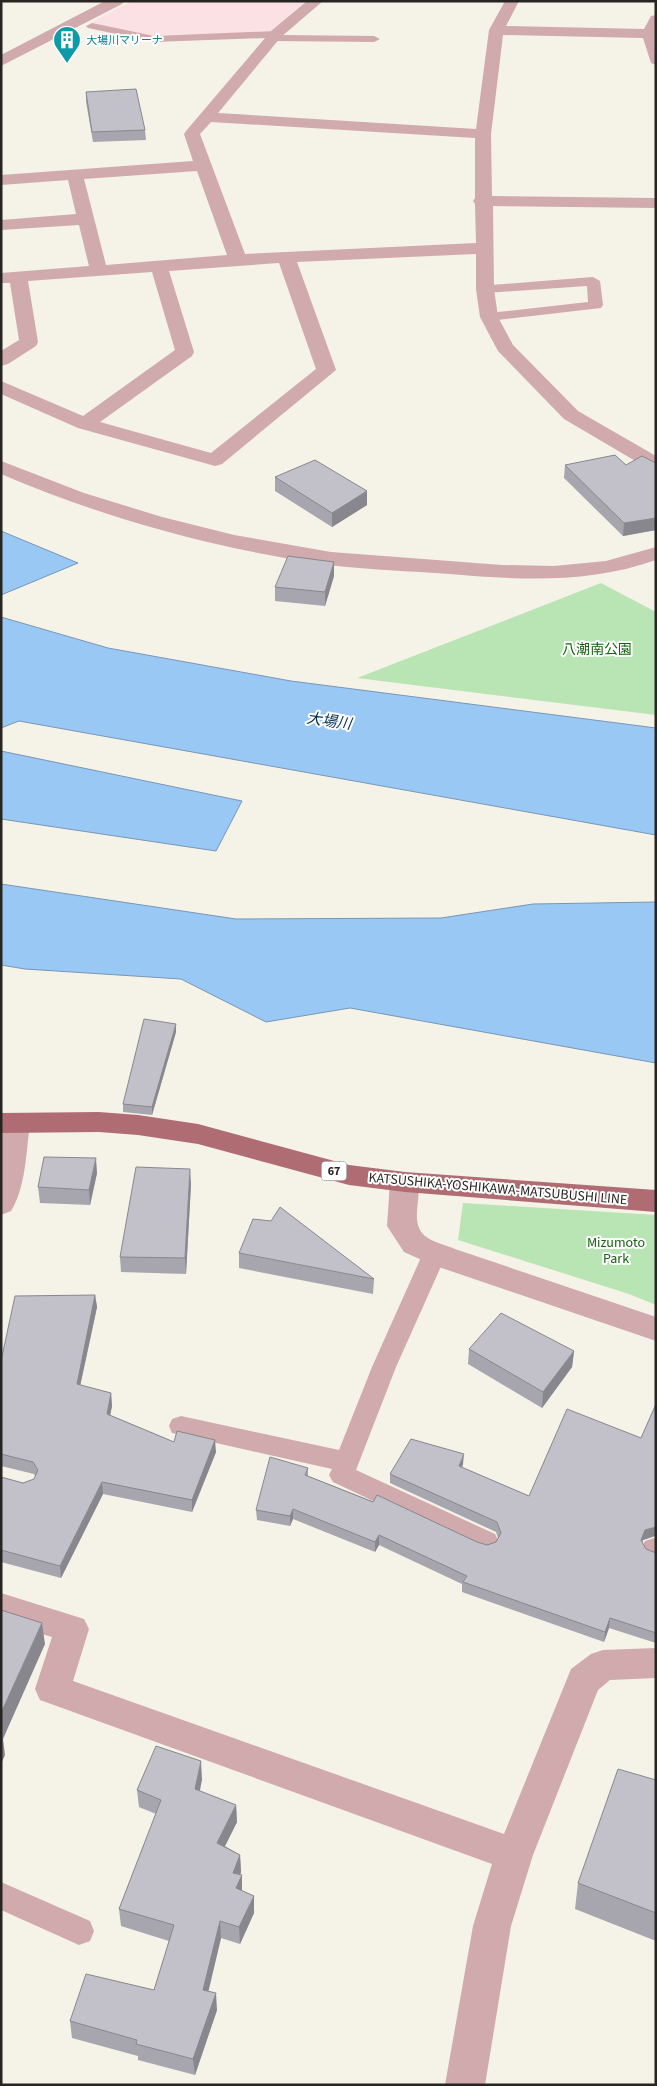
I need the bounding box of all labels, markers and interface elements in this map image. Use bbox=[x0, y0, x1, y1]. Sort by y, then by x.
building icon: 大場川マリーナ bbox=[52, 25, 82, 64]
place label: 大場川マリーナ bbox=[86, 33, 163, 48]
park label: 八潮南公園 bbox=[562, 640, 632, 660]
water label: 大場川 bbox=[305, 708, 355, 735]
road number: 67 bbox=[322, 1162, 346, 1180]
street label: KATSUSHIKA-YOSHIKAWA-MATSUBUSHI LINE bbox=[368, 1168, 628, 1210]
park label: Mizumoto Park bbox=[587, 1233, 645, 1269]

